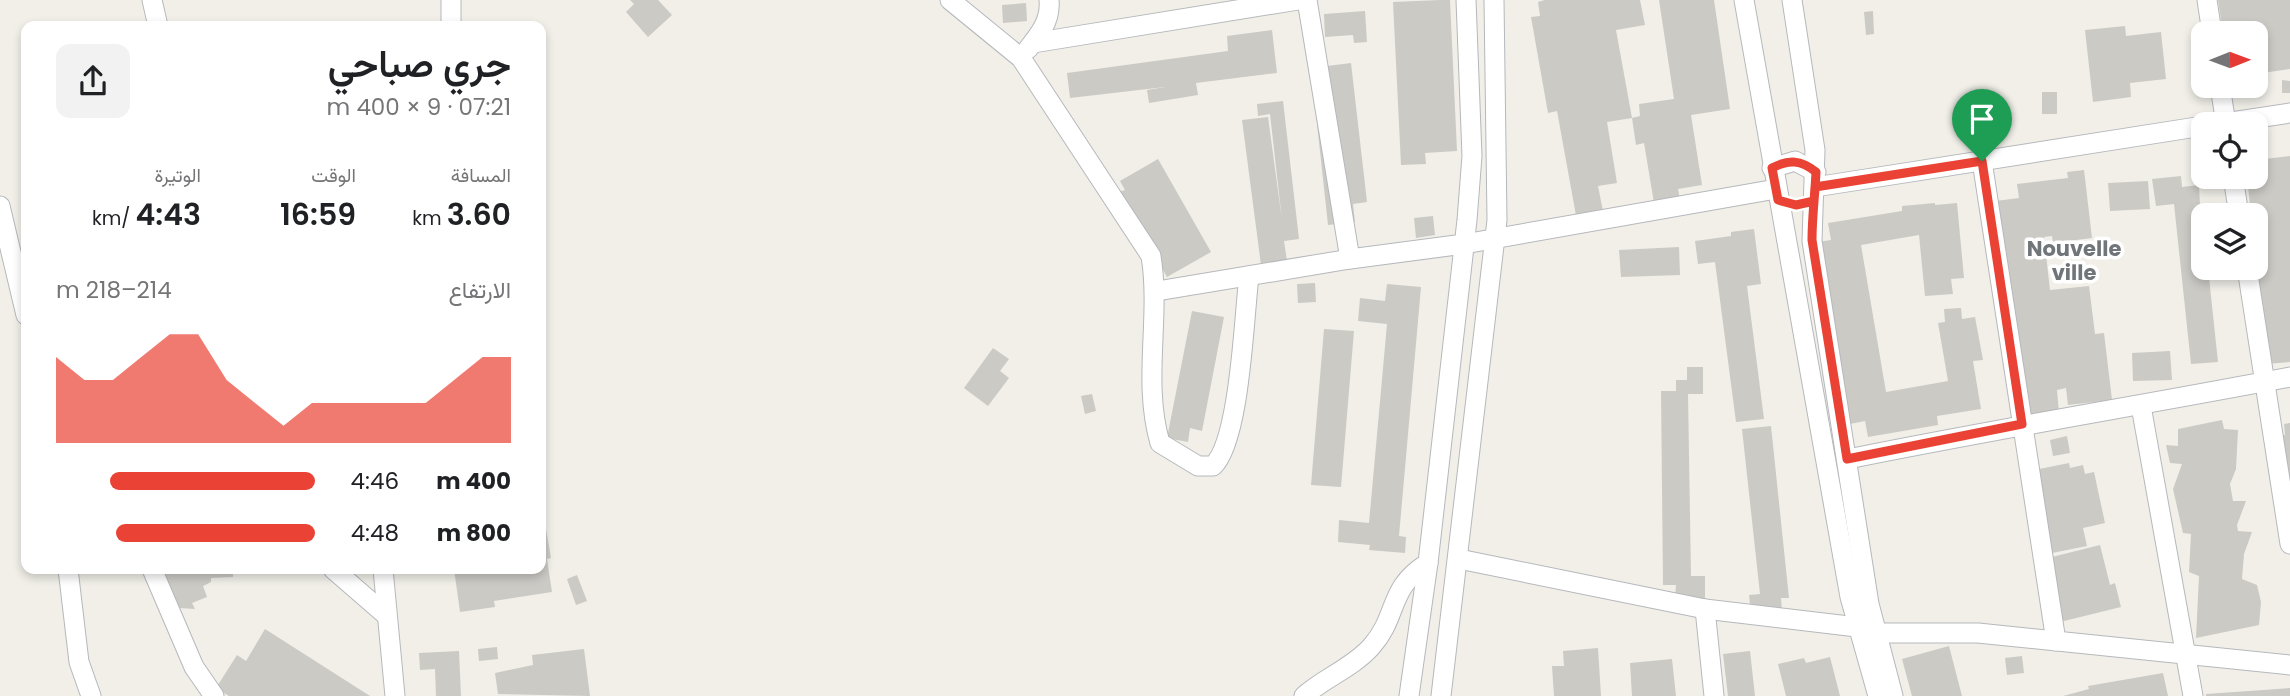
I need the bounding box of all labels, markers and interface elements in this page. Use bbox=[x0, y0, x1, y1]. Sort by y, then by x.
north arrow bbox=[2191, 21, 2268, 98]
map controls bbox=[2191, 21, 2268, 280]
text: جري صباحي bbox=[328, 37, 511, 90]
button: share bbox=[56, 44, 130, 118]
pin bbox=[1952, 89, 2012, 161]
text: 07:21 · 9 × 400 m bbox=[327, 91, 511, 123]
icon: arrive bbox=[1963, 100, 2001, 138]
button: locate bbox=[2191, 112, 2268, 189]
text: الوتيرة bbox=[155, 162, 201, 189]
text: الوقت bbox=[311, 162, 356, 189]
text: المسافة bbox=[451, 162, 511, 189]
text: 4:43 bbox=[135, 193, 201, 236]
text: 16:59 bbox=[280, 193, 356, 236]
text: 3.60 bbox=[447, 193, 511, 236]
button: layers bbox=[2191, 203, 2268, 280]
text: /km bbox=[92, 205, 135, 232]
text: km bbox=[412, 205, 447, 232]
district label: Nouvelle ville bbox=[2027, 234, 2121, 287]
text: 214–218 m bbox=[56, 274, 172, 306]
text: الارتفاع bbox=[449, 274, 511, 306]
text: 4:46 bbox=[351, 465, 399, 497]
text: 400 m bbox=[436, 465, 511, 497]
text: 4:48 bbox=[351, 517, 399, 549]
text: 800 m bbox=[437, 517, 511, 549]

